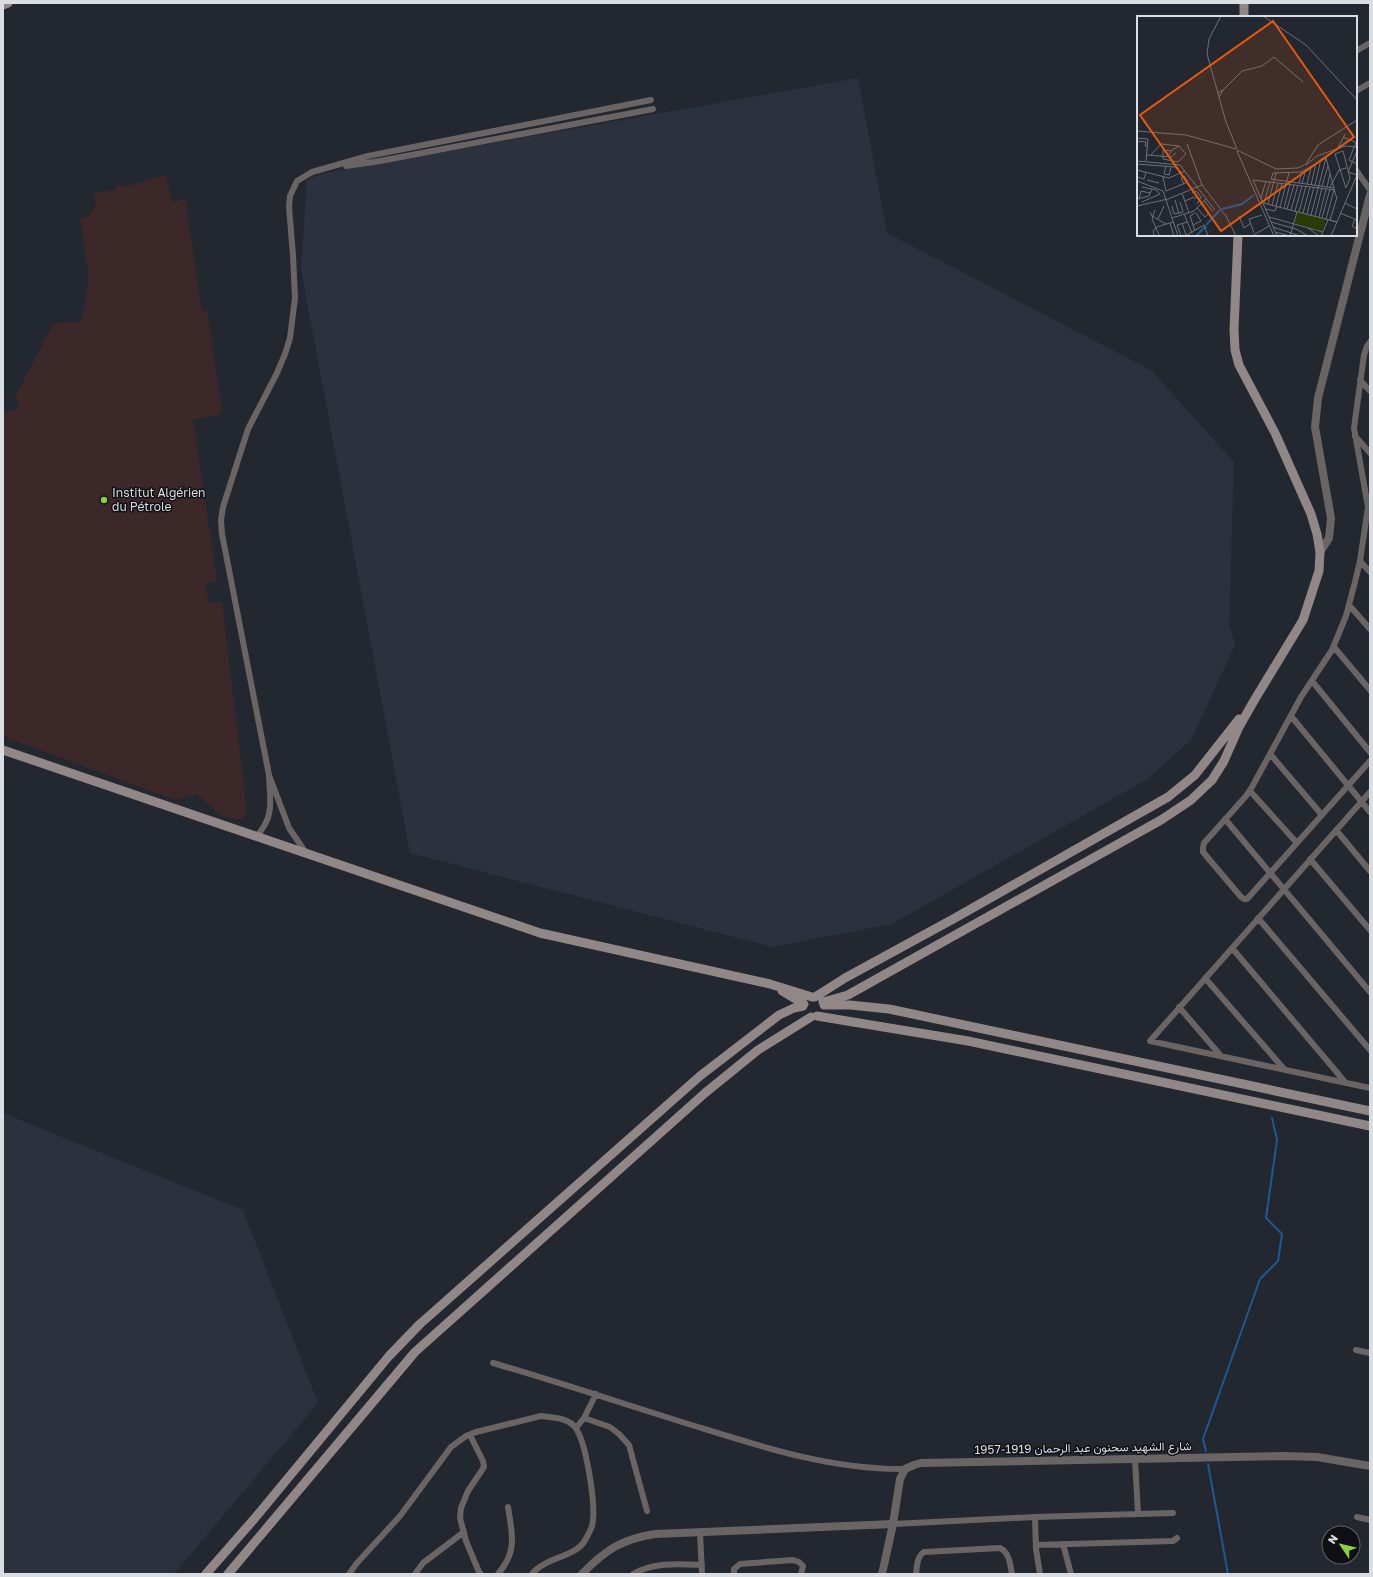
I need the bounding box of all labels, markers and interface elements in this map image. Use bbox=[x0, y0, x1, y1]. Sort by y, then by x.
inset map bbox=[1137, 16, 1357, 236]
place label: Institut Algérien du Pétrole bbox=[112, 485, 205, 514]
marker: Institut Algérien du Pétrole bbox=[99, 495, 109, 505]
street label: شارع الشهيد سحنون عبد الرحمان 1919-1957 bbox=[974, 1438, 1192, 1459]
north arrow bbox=[1321, 1525, 1361, 1565]
text: N bbox=[1325, 1532, 1340, 1546]

